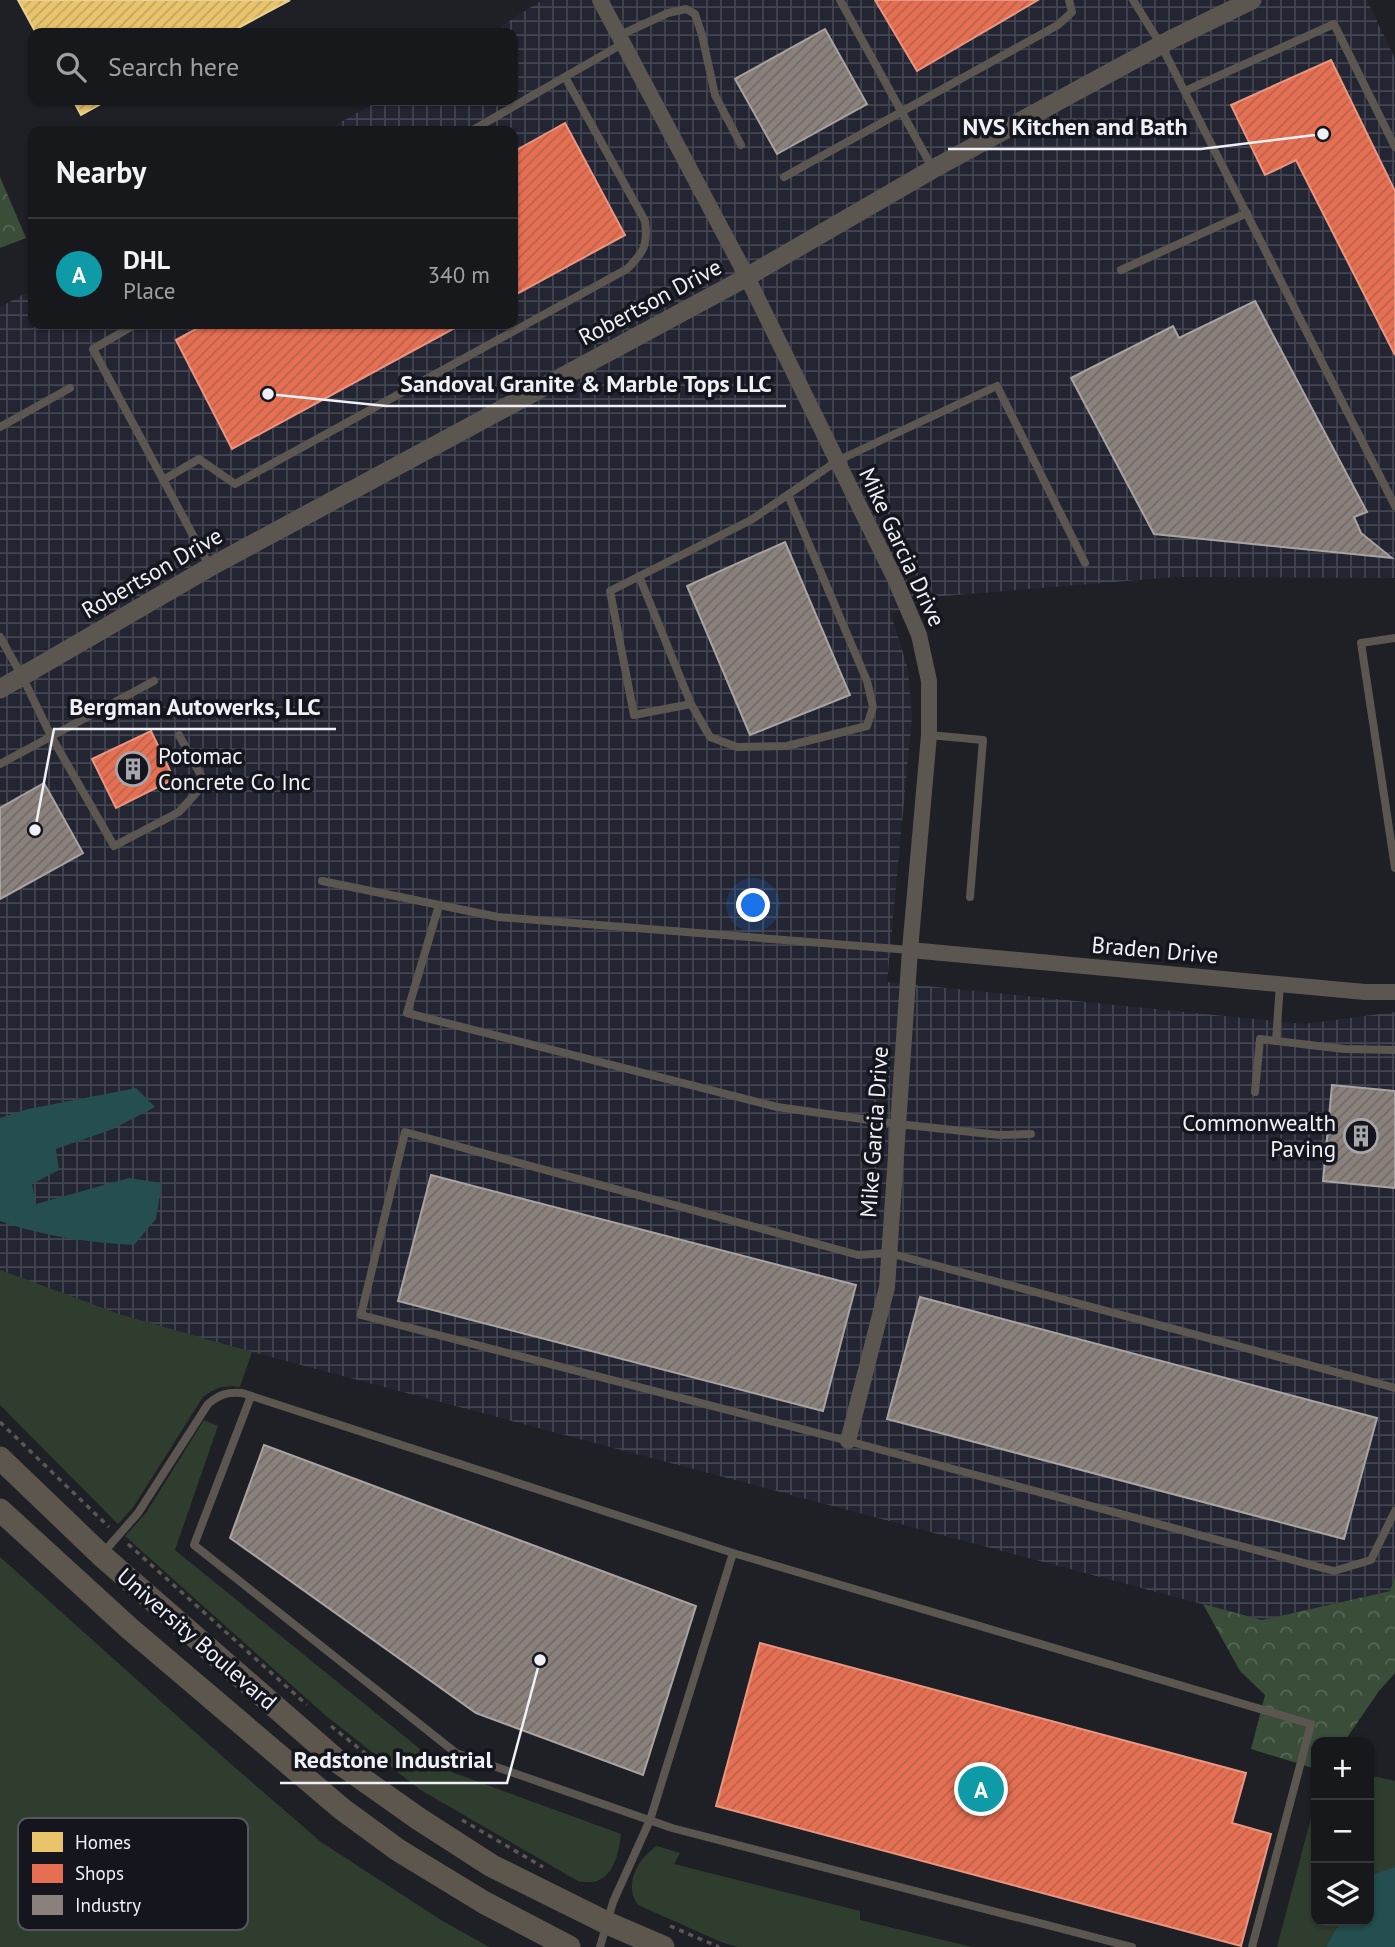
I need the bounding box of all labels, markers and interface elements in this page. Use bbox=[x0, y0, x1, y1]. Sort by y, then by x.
search box bbox=[28, 28, 518, 105]
icon: search bbox=[52, 48, 90, 86]
text: Search here bbox=[108, 50, 239, 83]
callout: NVS Kitchen and Bath bbox=[948, 104, 1201, 149]
text: NVS Kitchen and Bath bbox=[963, 111, 1187, 142]
text: Nearby bbox=[56, 152, 146, 191]
text: DHL bbox=[123, 243, 170, 276]
street label: Robertson Drive bbox=[573, 252, 726, 351]
text: A bbox=[72, 260, 86, 289]
text: 340 m bbox=[428, 260, 490, 289]
text: Place bbox=[123, 276, 176, 305]
callout: Sandoval Granite & Marble Tops LLC bbox=[386, 361, 786, 406]
text: Sandoval Granite & Marble Tops LLC bbox=[400, 368, 772, 399]
street label: Mike Garcia Drive bbox=[853, 463, 952, 631]
street label: Robertson Drive bbox=[76, 521, 227, 625]
callout: Bergman Autowerks, LLC bbox=[54, 684, 336, 729]
text: Bergman Autowerks, LLC bbox=[69, 691, 321, 722]
place label: Potomac Concrete Co Inc bbox=[158, 741, 311, 796]
building icon: Potomac Concrete Co Inc bbox=[114, 750, 152, 788]
your location bbox=[736, 888, 770, 922]
street label: Braden Drive bbox=[1091, 930, 1220, 969]
street label: Mike Garcia Drive bbox=[853, 1045, 894, 1219]
place label: Commonwealth Paving bbox=[1182, 1108, 1336, 1163]
building icon: Commonwealth Paving bbox=[1342, 1117, 1380, 1155]
street label: University Boulevard bbox=[111, 1561, 283, 1716]
map controls bbox=[1311, 1737, 1374, 1926]
button: + bbox=[1311, 1737, 1374, 1800]
callout: Redstone Industrial bbox=[280, 1738, 507, 1783]
text: Redstone Industrial bbox=[293, 1744, 494, 1775]
pin: A bbox=[958, 1763, 1004, 1815]
button: − bbox=[1311, 1800, 1374, 1863]
legend bbox=[18, 1818, 248, 1930]
text: Homes bbox=[75, 1830, 131, 1854]
text: Shops bbox=[75, 1861, 124, 1885]
button: layers bbox=[1311, 1863, 1374, 1926]
text: Industry bbox=[75, 1893, 141, 1917]

